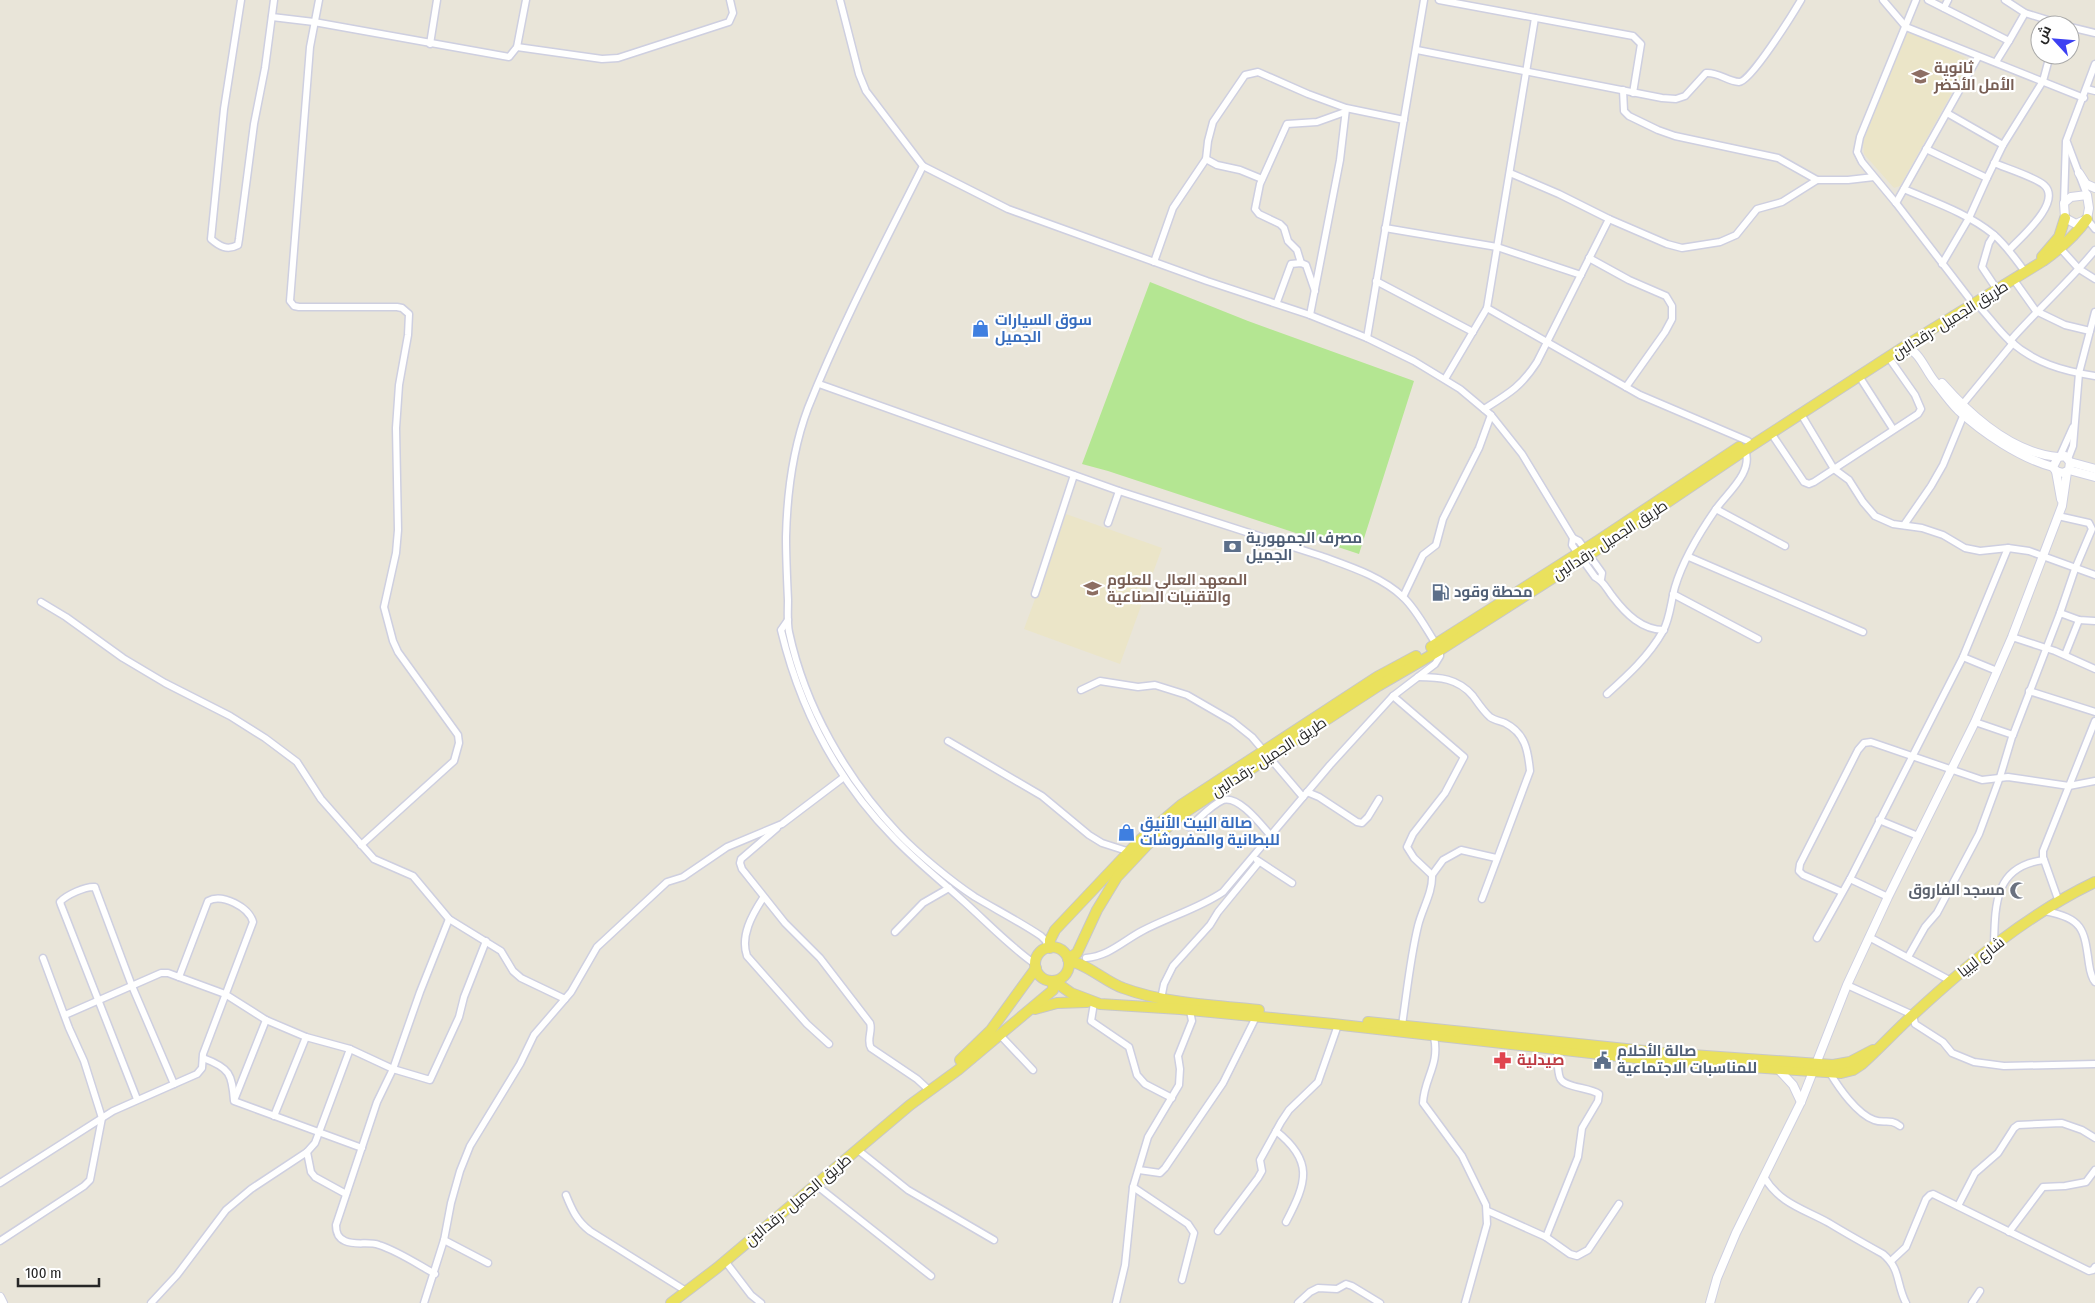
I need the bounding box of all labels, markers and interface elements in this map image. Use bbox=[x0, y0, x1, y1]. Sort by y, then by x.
north arrow bbox=[2030, 15, 2080, 65]
text: ش bbox=[2032, 23, 2055, 46]
place label: ثانوية الأمل الأخضر bbox=[1933, 59, 2015, 94]
school or university icon: ثانوية الأمل الأخضر bbox=[1910, 67, 1930, 87]
street label: طريق الجميل -رقدالين bbox=[1889, 277, 2012, 364]
place label: سوق السيارات الجميل bbox=[995, 311, 1092, 346]
shop icon: سوق السيارات الجميل bbox=[971, 319, 991, 339]
street label: طريق الجميل -رقدالين bbox=[1549, 496, 1671, 585]
place label: مصرف الجمهورية الجميل bbox=[1246, 529, 1362, 564]
bank icon: مصرف الجمهورية الجميل bbox=[1222, 537, 1242, 557]
place label: المعهد العالي للعلوم والتقنيات الصناعية bbox=[1107, 571, 1247, 606]
school or university icon: المعهد العالي للعلوم والتقنيات الصناعية bbox=[1083, 579, 1103, 599]
fuel station icon: محطة وقود bbox=[1430, 582, 1450, 602]
place label: محطة وقود bbox=[1454, 583, 1533, 601]
street label: طريق الجميل -رقدالين bbox=[1208, 713, 1330, 802]
place label: صالة البيت الأنيق للبطانية والمفروشات bbox=[1140, 814, 1280, 849]
shop icon: صالة البيت الأنيق للبطانية والمفروشات bbox=[1116, 822, 1136, 842]
mosque icon: مسجد الفاروق bbox=[2009, 880, 2029, 900]
place label: مسجد الفاروق bbox=[1908, 881, 2005, 899]
street label: شارع ليبيا bbox=[1954, 933, 2009, 982]
place label: صالة الأحلام للمناسبات الاجتماعية bbox=[1617, 1042, 1757, 1077]
pharmacy icon: صيدلية bbox=[1493, 1050, 1513, 1070]
public building icon: صالة الأحلام للمناسبات الاجتماعية bbox=[1593, 1050, 1613, 1070]
place label: صيدلية bbox=[1517, 1051, 1565, 1069]
street label: طريق الجميل -رقدالين bbox=[741, 1150, 855, 1250]
scale bar bbox=[18, 1256, 99, 1288]
text: 100 m bbox=[25, 1264, 62, 1282]

